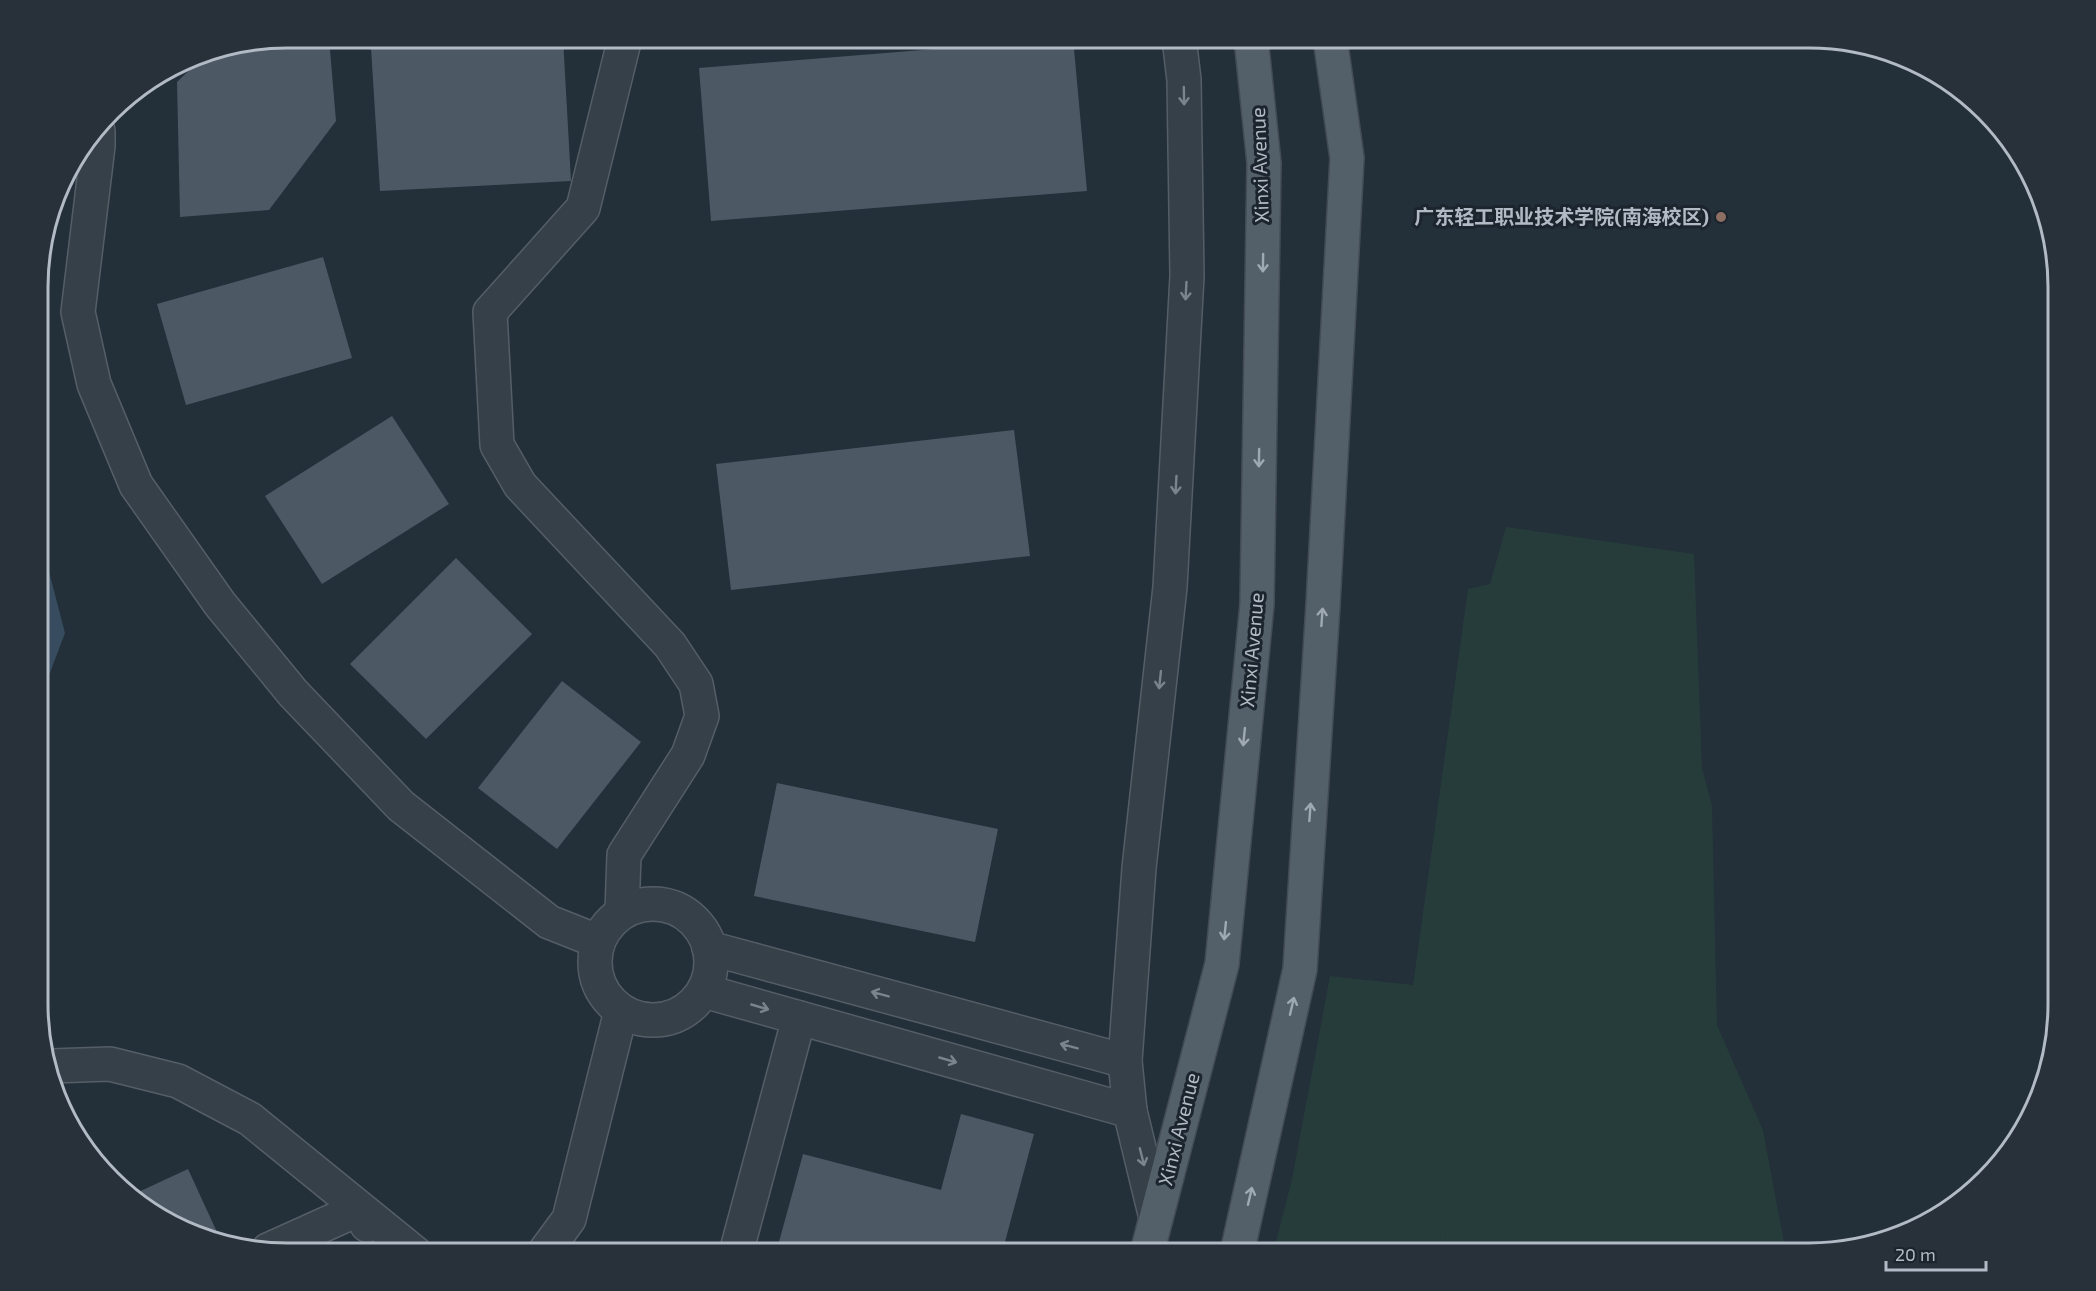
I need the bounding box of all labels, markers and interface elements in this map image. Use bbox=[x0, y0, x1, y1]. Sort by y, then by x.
one-way arrow bbox=[1178, 85, 1190, 105]
street label: Xinxi Avenue bbox=[1245, 107, 1273, 223]
place label: 广东轻工职业技术学院(南海校区) bbox=[1414, 204, 1709, 228]
marker: 广东轻工职业技术学院(南海校区) bbox=[1714, 210, 1728, 224]
one-way arrow bbox=[1257, 253, 1268, 273]
one-way arrow bbox=[1180, 280, 1191, 300]
one-way arrow bbox=[1254, 448, 1265, 468]
one-way arrow bbox=[1170, 475, 1181, 495]
street label: Xinxi Avenue bbox=[1234, 591, 1268, 708]
one-way arrow bbox=[1317, 608, 1328, 628]
one-way arrow bbox=[1154, 669, 1165, 689]
one-way arrow bbox=[1238, 726, 1249, 746]
one-way arrow bbox=[1305, 802, 1316, 822]
one-way arrow bbox=[1219, 920, 1230, 940]
one-way arrow bbox=[871, 988, 890, 1000]
one-way arrow bbox=[1287, 997, 1298, 1016]
one-way arrow bbox=[750, 1002, 769, 1013]
one-way arrow bbox=[1059, 1039, 1078, 1051]
one-way arrow bbox=[938, 1054, 957, 1066]
street label: Xinxi Avenue bbox=[1152, 1070, 1204, 1188]
one-way arrow bbox=[1136, 1147, 1148, 1166]
one-way arrow bbox=[1244, 1187, 1256, 1206]
scale bar bbox=[1886, 1234, 1986, 1272]
text: 20 m bbox=[1895, 1243, 1936, 1265]

